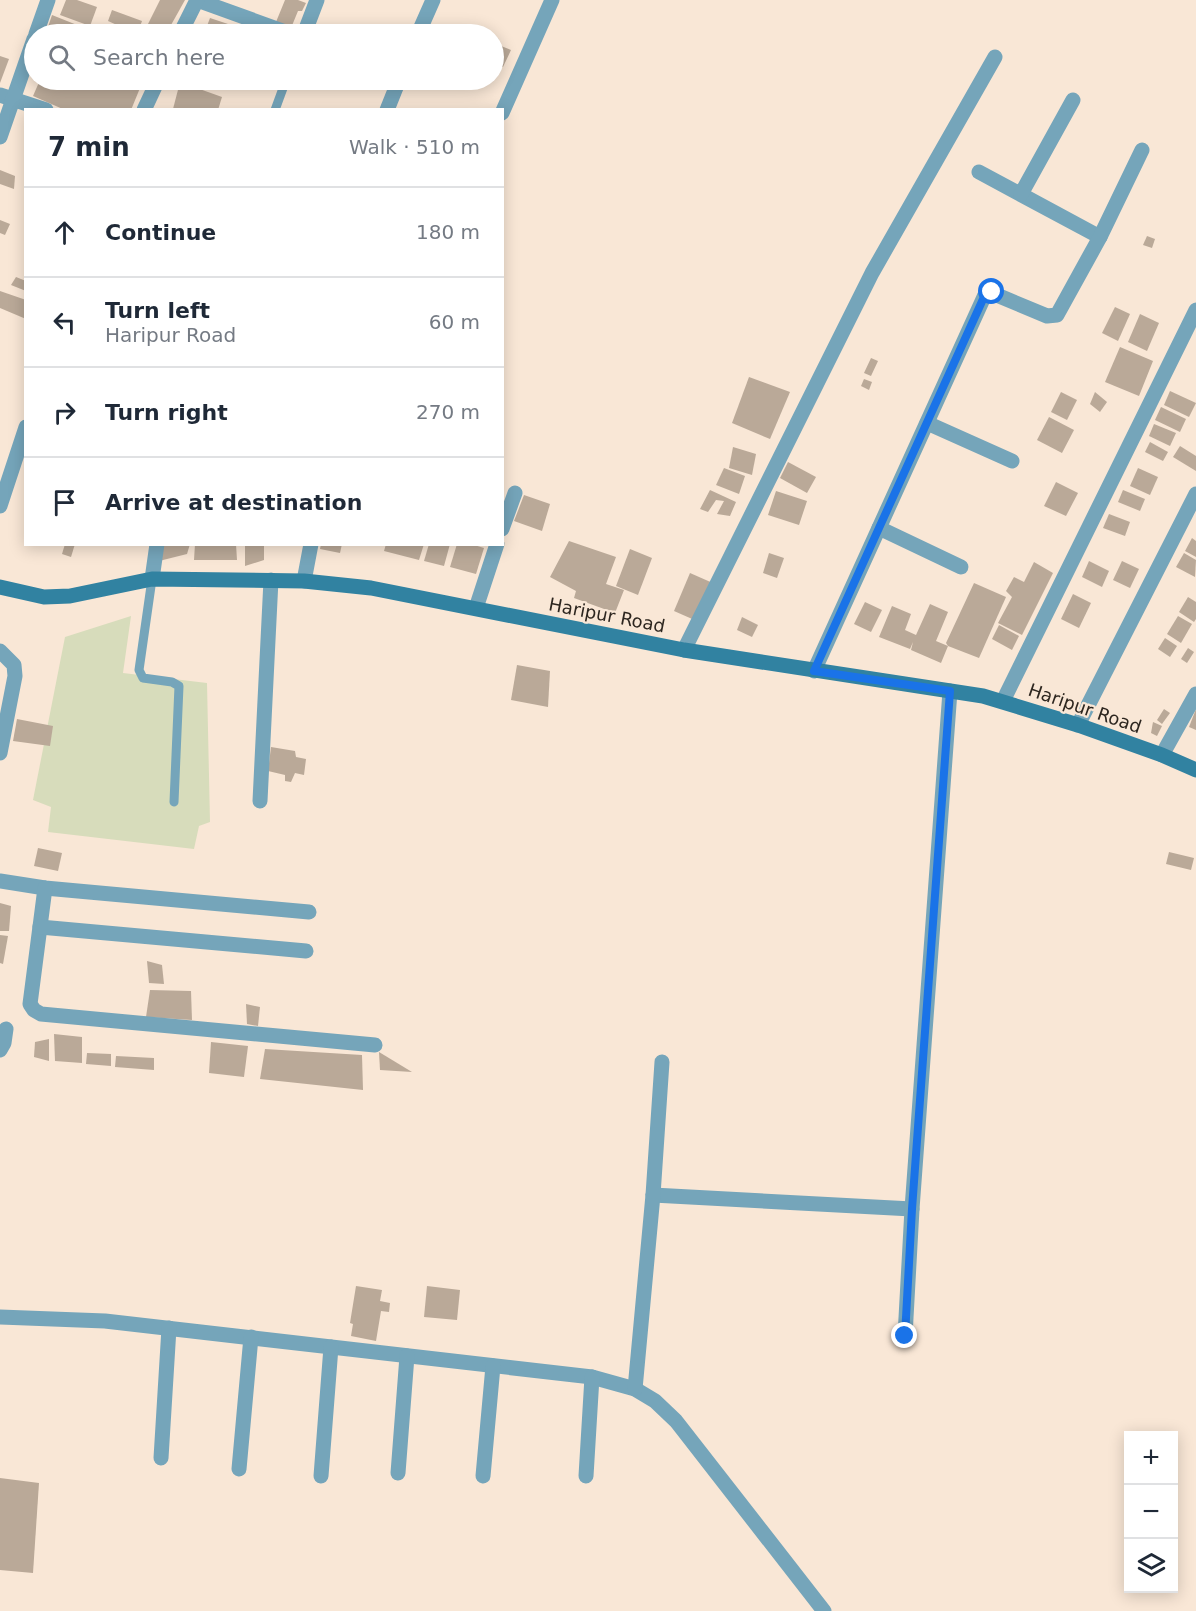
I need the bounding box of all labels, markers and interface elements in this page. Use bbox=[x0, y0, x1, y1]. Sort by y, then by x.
search box bbox=[24, 24, 504, 90]
icon: search bbox=[45, 41, 78, 74]
text: Search here bbox=[93, 45, 225, 70]
text: 7 min bbox=[48, 132, 130, 162]
text: Walk · 510 m bbox=[349, 135, 480, 159]
icon: ahead bbox=[48, 216, 81, 249]
text: Continue bbox=[105, 220, 216, 245]
text: 180 m bbox=[416, 220, 480, 244]
route start bbox=[978, 278, 1004, 304]
text: Turn left bbox=[105, 298, 210, 323]
icon: left bbox=[48, 306, 81, 339]
text: 60 m bbox=[429, 310, 480, 334]
text: Haripur Road bbox=[105, 323, 236, 347]
icon: right bbox=[48, 396, 81, 429]
text: Turn right bbox=[105, 400, 228, 425]
text: 270 m bbox=[416, 400, 480, 424]
icon: arrive bbox=[48, 486, 81, 519]
text: Arrive at destination bbox=[105, 490, 362, 515]
street label: Haripur Road bbox=[547, 593, 667, 637]
street label: Haripur Road bbox=[1026, 679, 1144, 737]
route end bbox=[891, 1322, 917, 1348]
map controls bbox=[1124, 1431, 1178, 1593]
button: + bbox=[1124, 1431, 1178, 1485]
button: − bbox=[1124, 1485, 1178, 1539]
button: layers bbox=[1124, 1539, 1178, 1593]

